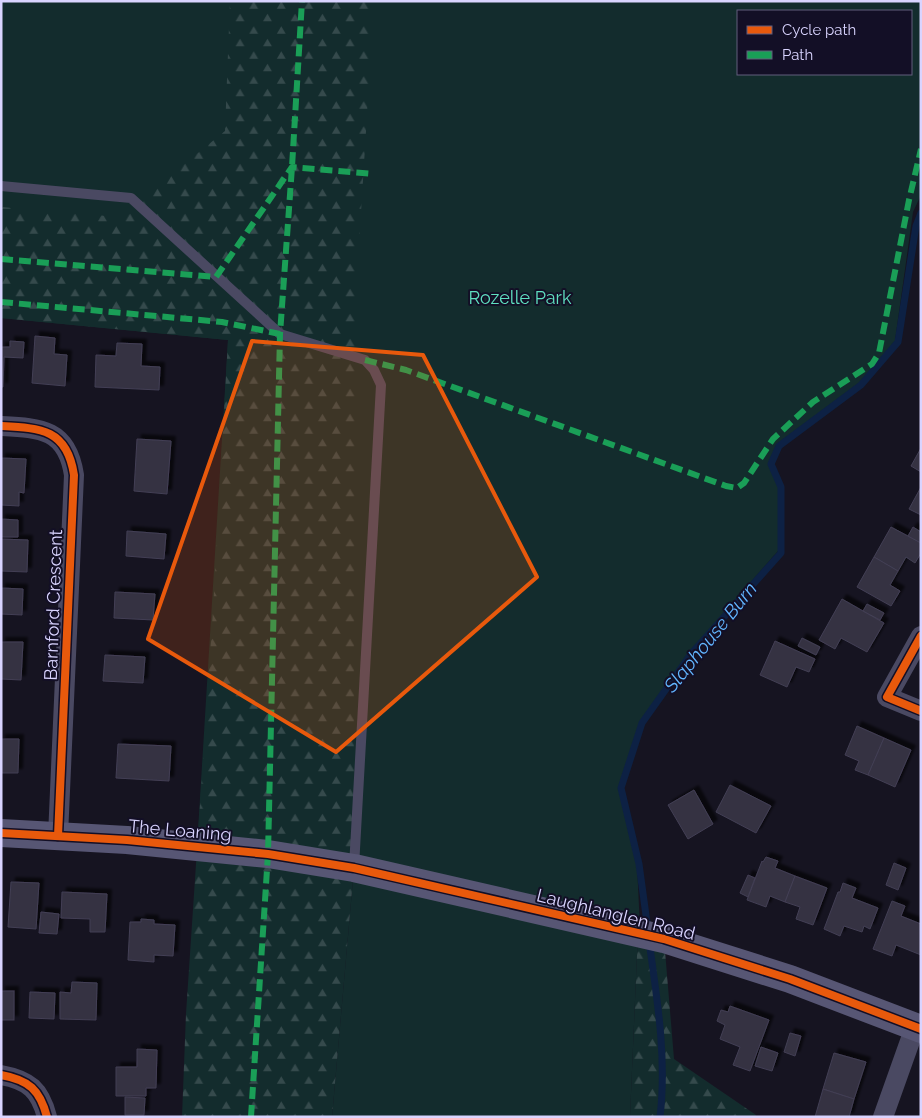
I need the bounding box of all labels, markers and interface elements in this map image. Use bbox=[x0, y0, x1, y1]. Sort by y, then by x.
legend bbox=[737, 10, 912, 75]
text: Cycle path bbox=[782, 21, 856, 39]
text: Path bbox=[782, 46, 813, 64]
park label: Rozelle Park bbox=[469, 287, 572, 308]
street label: Barnford Crescent bbox=[40, 529, 66, 681]
water label: Slaphouse Burn bbox=[658, 578, 761, 697]
street label: The Loaning bbox=[128, 815, 232, 845]
street label: Laughlanglen Road bbox=[535, 884, 697, 944]

